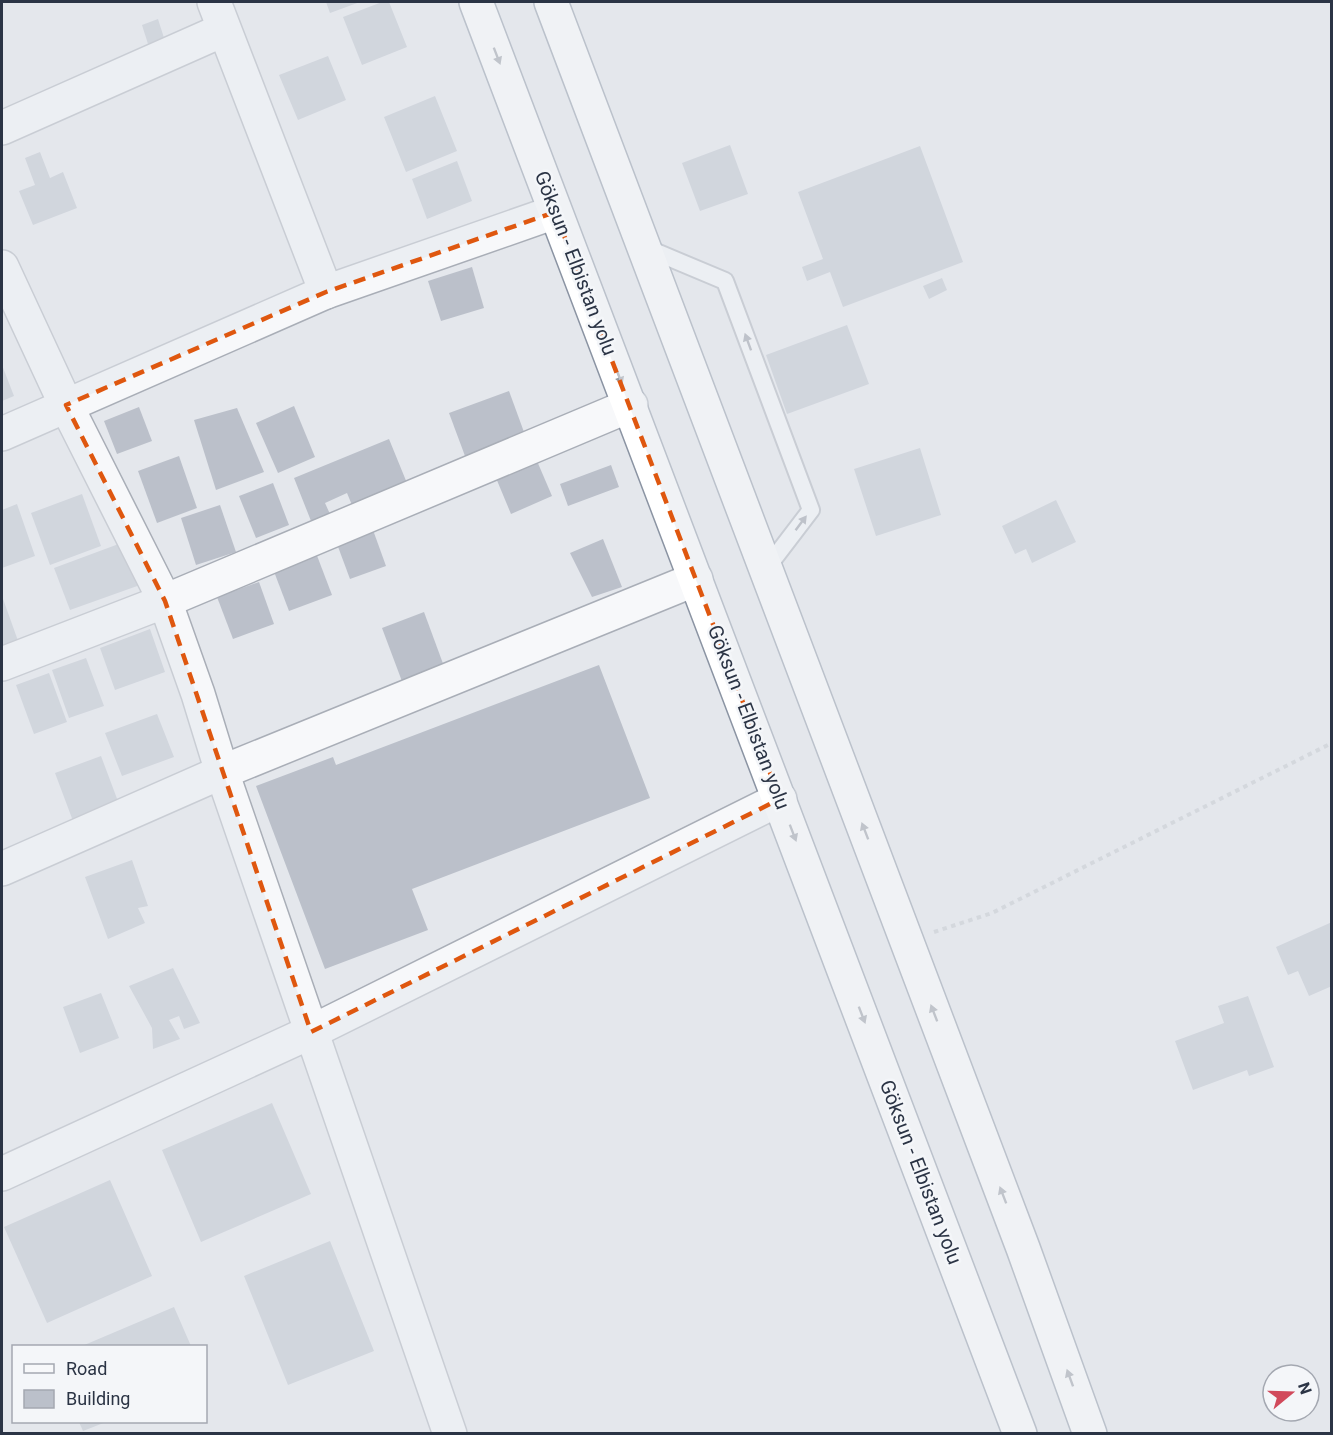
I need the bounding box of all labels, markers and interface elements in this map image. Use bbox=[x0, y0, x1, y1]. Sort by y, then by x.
one-way arrow bbox=[493, 47, 502, 65]
street label: Göksun - Elbistan yolu bbox=[530, 167, 622, 359]
one-way arrow bbox=[743, 333, 753, 351]
one-way arrow bbox=[615, 367, 625, 385]
one-way arrow bbox=[795, 515, 807, 531]
street label: Göksun - Elbistan yolu bbox=[703, 621, 795, 813]
one-way arrow bbox=[860, 821, 870, 839]
one-way arrow bbox=[788, 824, 798, 842]
one-way arrow bbox=[929, 1004, 938, 1022]
one-way arrow bbox=[857, 1006, 867, 1024]
street label: Göksun - Elbistan yolu bbox=[875, 1076, 967, 1268]
one-way arrow bbox=[998, 1186, 1007, 1204]
legend bbox=[12, 1345, 207, 1423]
text: Road bbox=[66, 1358, 107, 1379]
north arrow bbox=[1261, 1363, 1321, 1423]
one-way arrow bbox=[1064, 1369, 1074, 1387]
text: N bbox=[1294, 1380, 1316, 1397]
text: Building bbox=[66, 1388, 130, 1409]

